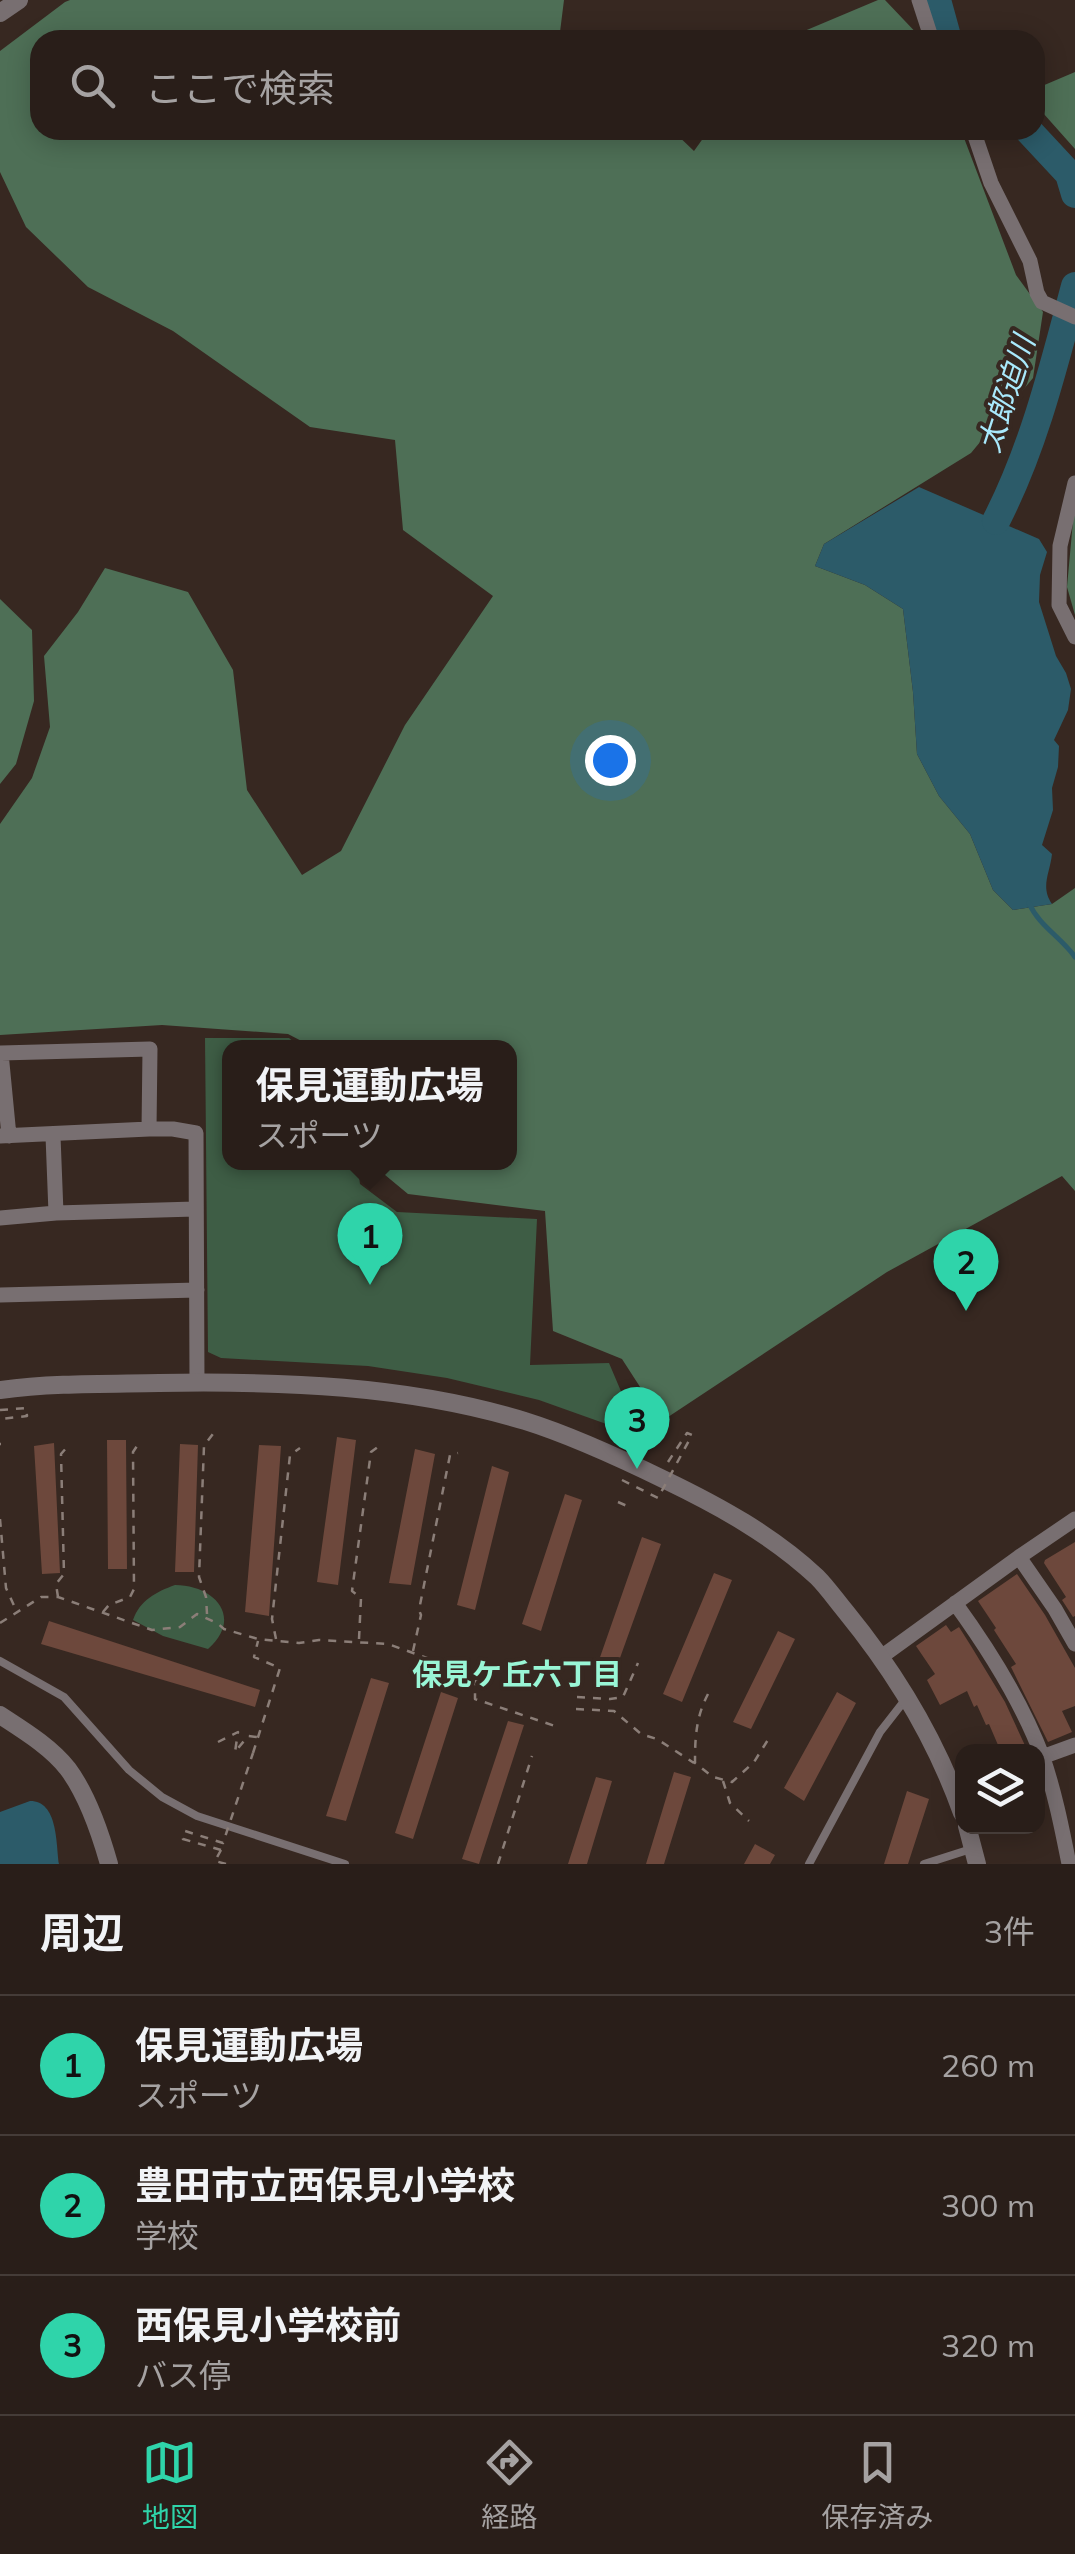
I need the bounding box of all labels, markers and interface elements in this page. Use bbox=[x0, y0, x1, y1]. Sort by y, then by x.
search box bbox=[30, 30, 1045, 140]
icon: search bbox=[65, 58, 120, 113]
text: ここで検索 bbox=[145, 64, 335, 112]
water label: 太郎迫川 bbox=[969, 328, 1044, 457]
your location bbox=[585, 735, 636, 786]
popup bbox=[222, 1040, 517, 1170]
text: 保見運動広場 bbox=[255, 1061, 484, 1109]
text: スポーツ bbox=[255, 1115, 383, 1155]
pin: 1 bbox=[338, 1202, 402, 1285]
pin: 2 bbox=[934, 1228, 998, 1311]
pin: 3 bbox=[604, 1386, 670, 1469]
district label: 保見ケ丘六丁目 bbox=[412, 1655, 622, 1693]
map controls bbox=[955, 1744, 1045, 1834]
button: layers bbox=[955, 1744, 1045, 1834]
text: 周辺 bbox=[40, 1906, 124, 1959]
text: 3件 bbox=[984, 1911, 1035, 1951]
text: 保見運動広場 bbox=[135, 2021, 363, 2069]
text: 1 bbox=[63, 2045, 82, 2085]
text: 260 m bbox=[941, 2045, 1035, 2085]
text: スポーツ bbox=[135, 2075, 262, 2115]
text: 豊田市立西保見小学校 bbox=[135, 2161, 515, 2209]
text: 2 bbox=[63, 2185, 82, 2225]
text: 300 m bbox=[941, 2185, 1035, 2225]
text: 学校 bbox=[135, 2215, 199, 2255]
text: 西保見小学校前 bbox=[135, 2301, 401, 2349]
text: 3 bbox=[63, 2325, 82, 2365]
text: 320 m bbox=[941, 2325, 1035, 2365]
text: バス停 bbox=[135, 2355, 231, 2395]
tab: 地図 bbox=[142, 2435, 198, 2535]
tab: 経路 bbox=[481, 2435, 537, 2535]
tab: 保存済み bbox=[821, 2435, 933, 2535]

